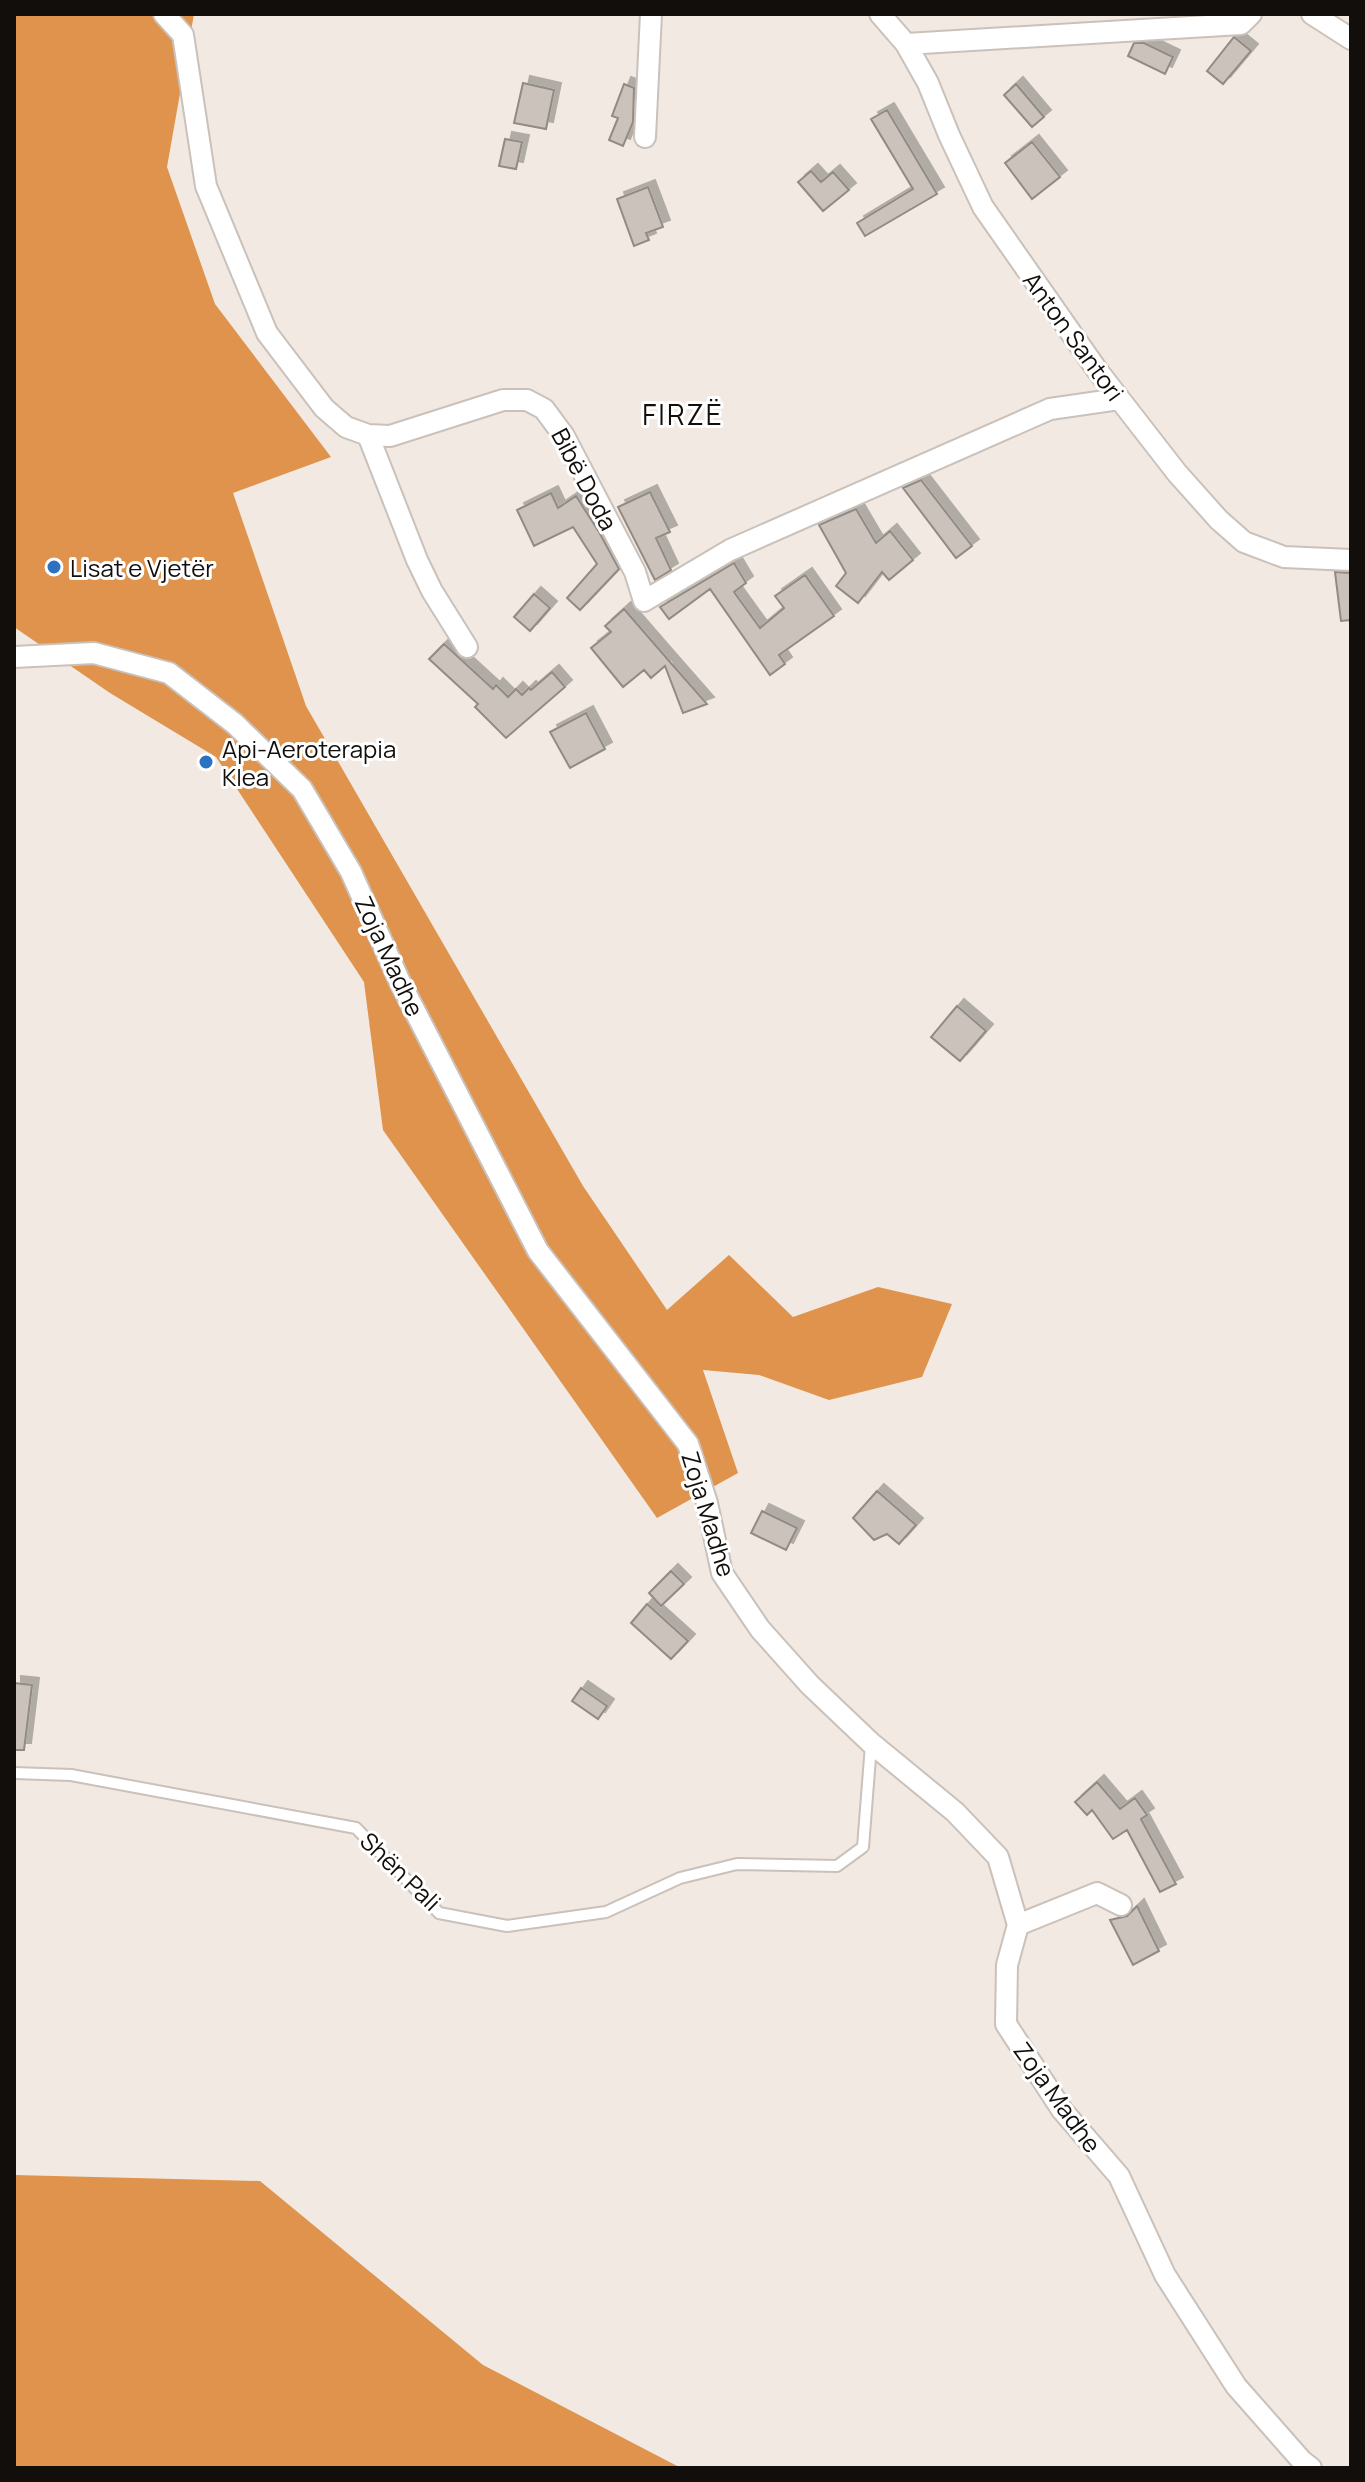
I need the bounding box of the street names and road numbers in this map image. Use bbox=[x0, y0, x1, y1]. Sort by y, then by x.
street label: Anton Santori bbox=[1016, 265, 1132, 407]
street label: Bibë Doda bbox=[544, 422, 626, 536]
street label: Zoja Madhe bbox=[348, 891, 432, 1021]
street label: Zoja Madhe bbox=[674, 1447, 744, 1581]
street label: Shën Pali bbox=[353, 1824, 449, 1918]
street label: Zoja Madhe bbox=[1007, 2035, 1109, 2159]

